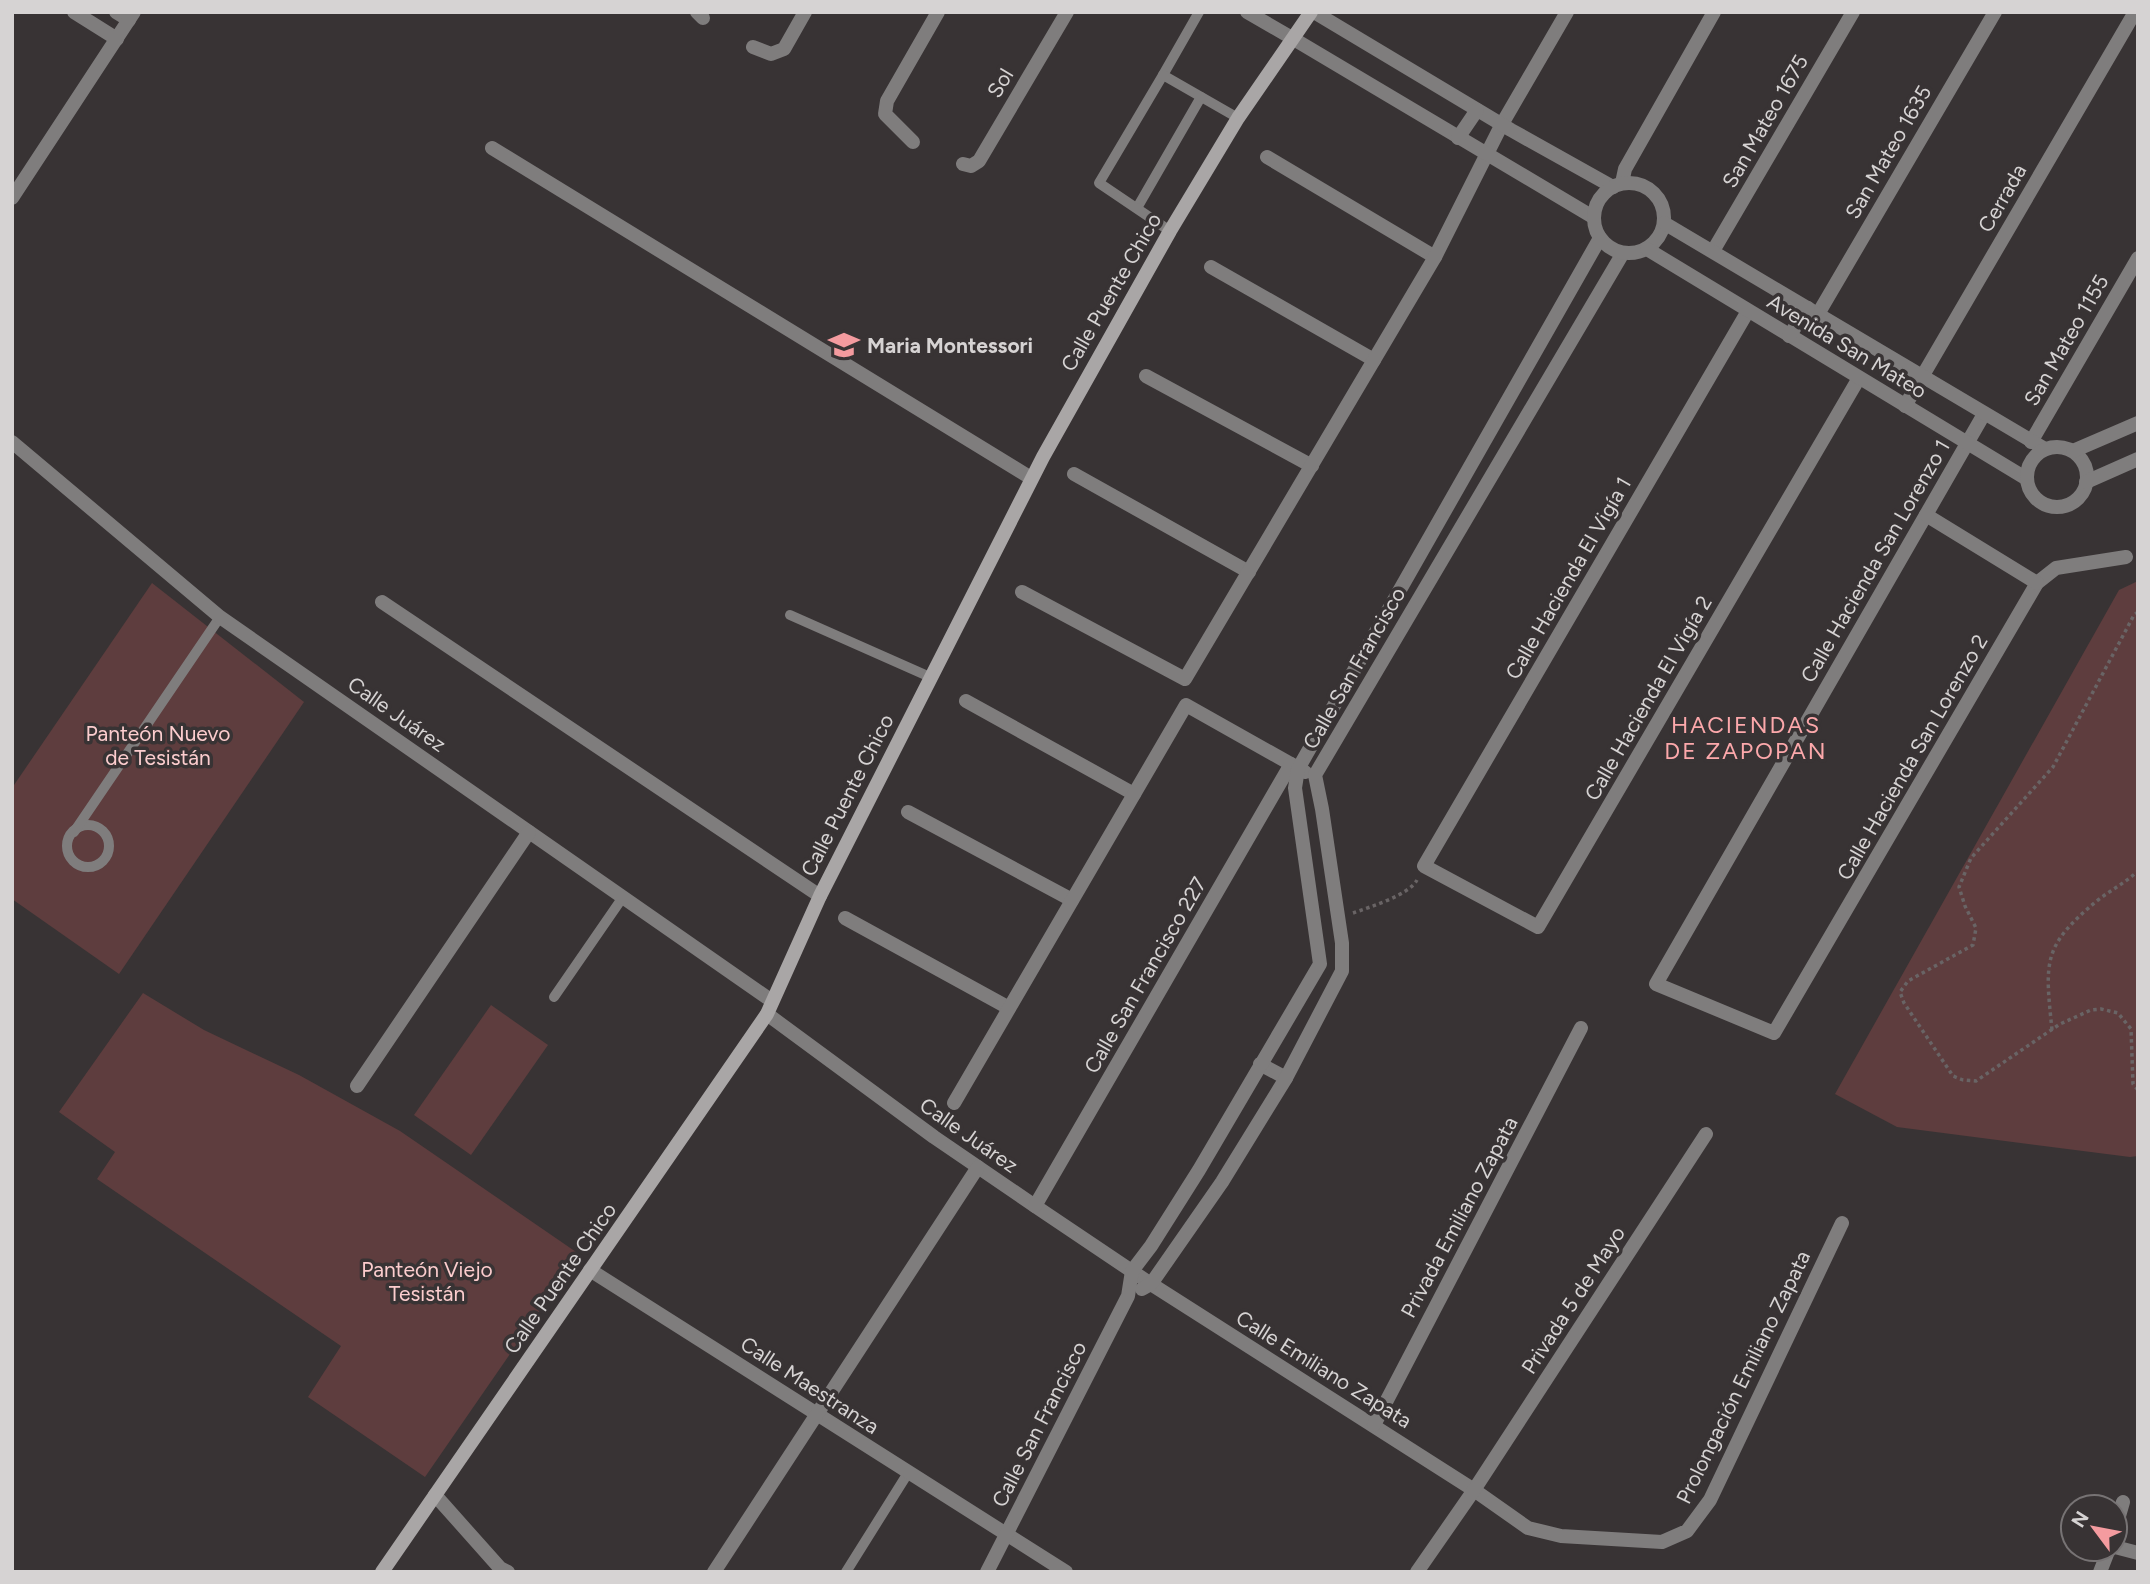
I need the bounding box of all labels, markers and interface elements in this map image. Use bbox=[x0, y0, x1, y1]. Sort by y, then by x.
street label: San Mateo 1675 bbox=[1717, 50, 1813, 192]
street label: Sol bbox=[982, 64, 1018, 102]
street label: San Mateo 1635 bbox=[1840, 81, 1936, 223]
street label: Cerrada bbox=[1973, 159, 2031, 237]
street label: Calle Puente Chico bbox=[1056, 208, 1166, 376]
street label: San Mateo 1155 bbox=[2018, 270, 2114, 410]
street label: Avenida San Mateo bbox=[1763, 289, 1931, 403]
school or university icon: Maria Montessori bbox=[827, 328, 861, 362]
place label: Maria Montessori bbox=[867, 333, 1033, 358]
street label: Calle Hacienda San Lorenzo 1 bbox=[1795, 435, 1955, 687]
street label: Calle Hacienda El Vigía 1 bbox=[1500, 472, 1636, 684]
street label: Calle San Francisco bbox=[1298, 583, 1410, 753]
street label: Calle Hacienda El Vigía 2 bbox=[1579, 591, 1717, 805]
street label: Calle Hacienda San Lorenzo 2 bbox=[1831, 630, 1993, 884]
street label: Calle Juárez bbox=[343, 671, 451, 757]
street label: Calle Puente Chico bbox=[795, 710, 899, 880]
district label: HACIENDAS DE ZAPOPAN bbox=[1664, 711, 1828, 765]
park label: Panteón Nuevo de Tesistán bbox=[86, 721, 230, 770]
street label: Calle San Francisco 227 bbox=[1079, 872, 1211, 1078]
street label: Calle Juárez bbox=[915, 1092, 1023, 1178]
street label: Privada Emiliano Zapata bbox=[1395, 1112, 1523, 1322]
street label: Calle Puente Chico bbox=[499, 1198, 621, 1358]
street label: Privada 5 de Mayo bbox=[1516, 1221, 1630, 1379]
street label: Prolongación Emiliano Zapata bbox=[1671, 1246, 1815, 1508]
park label: Panteón Viejo Tesistán bbox=[361, 1257, 493, 1306]
street label: Calle Emiliano Zapata bbox=[1232, 1305, 1416, 1433]
street label: Calle Maestranza bbox=[736, 1331, 884, 1439]
street label: Calle San Francisco bbox=[986, 1337, 1092, 1511]
north arrow bbox=[2059, 1493, 2129, 1563]
text: N bbox=[2066, 1507, 2094, 1532]

